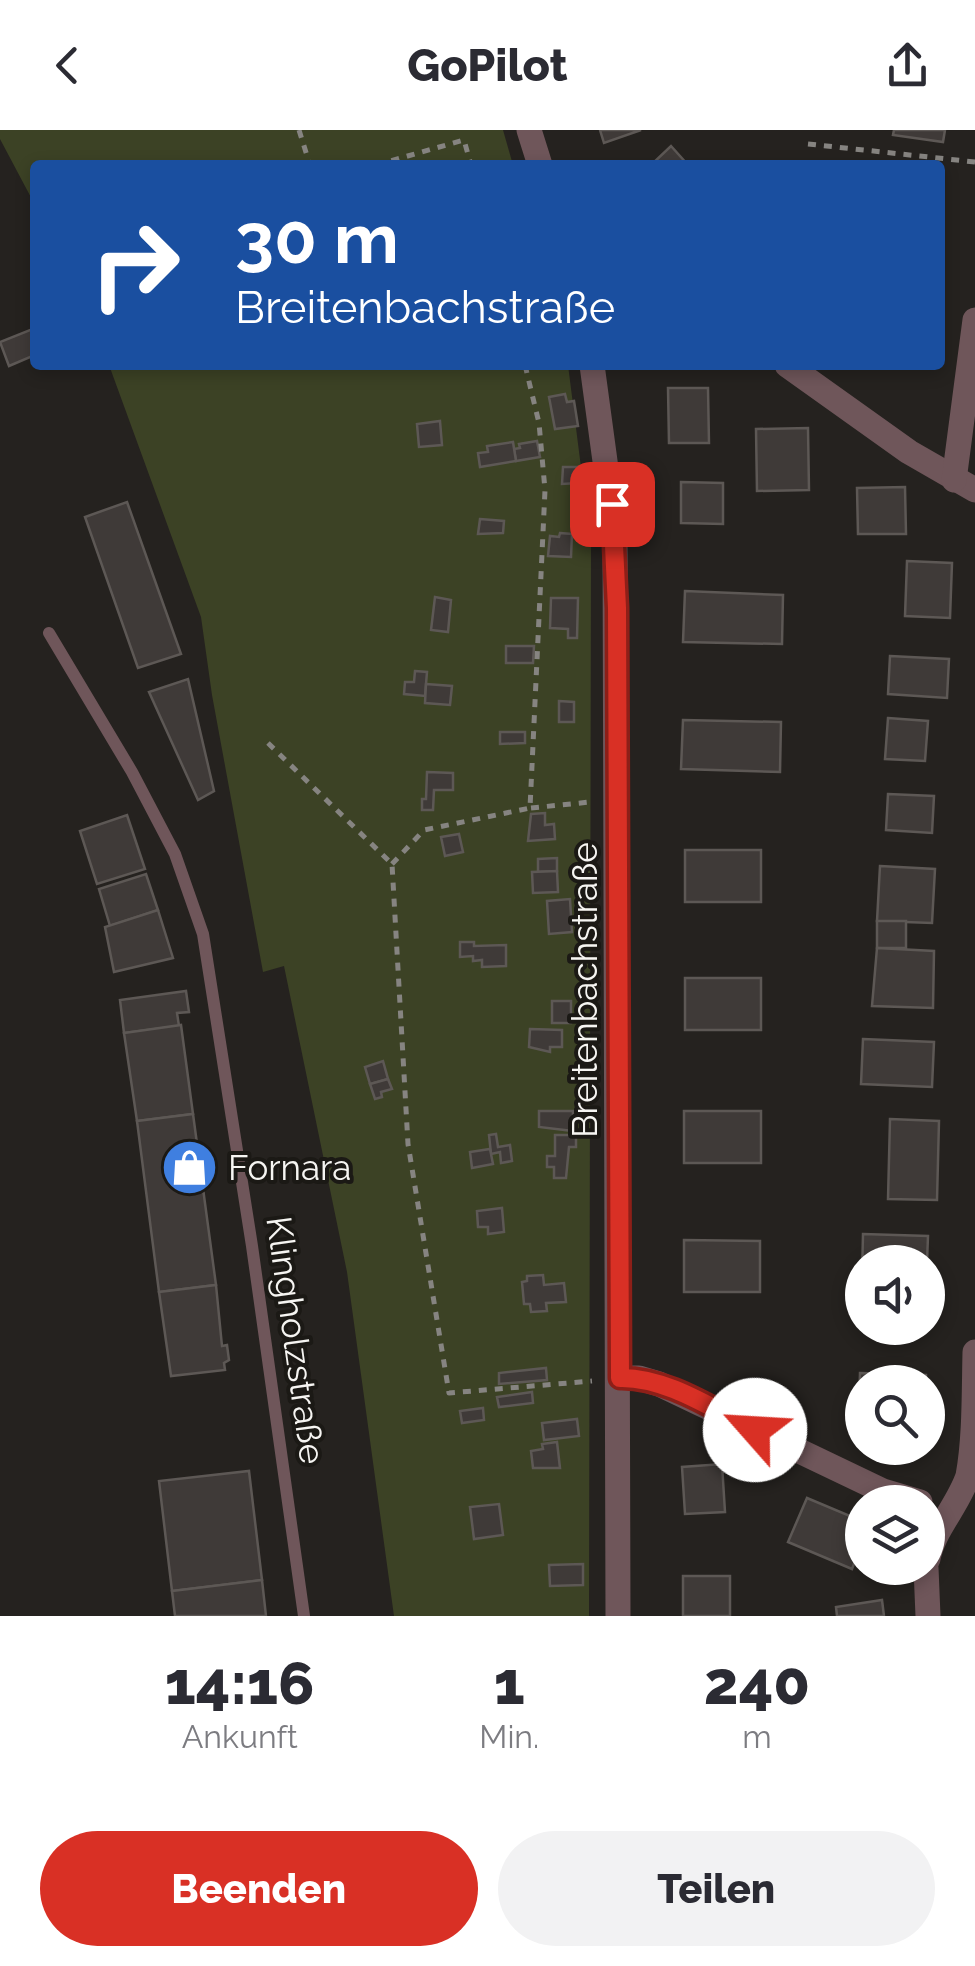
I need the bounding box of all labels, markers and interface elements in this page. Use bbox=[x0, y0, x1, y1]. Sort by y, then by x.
icon: back bbox=[40, 38, 95, 93]
icon: share bbox=[880, 38, 935, 93]
text: GoPilot bbox=[407, 39, 568, 92]
text: 30 m bbox=[235, 197, 399, 279]
icon: right bbox=[70, 200, 200, 330]
text: Breitenbachstraße bbox=[235, 281, 615, 334]
pin bbox=[570, 462, 655, 547]
icon: arrive bbox=[585, 477, 640, 532]
street label: Breitenbachstraße bbox=[564, 842, 605, 1138]
shop icon: Fornara bbox=[159, 1137, 219, 1197]
place label: Fornara bbox=[228, 1147, 351, 1188]
street label: Klingholzstraße bbox=[258, 1214, 334, 1466]
map controls bbox=[845, 1245, 945, 1585]
button: sound bbox=[845, 1245, 945, 1345]
button: search bbox=[845, 1365, 945, 1465]
position arrow bbox=[703, 1378, 807, 1482]
button: layers bbox=[845, 1485, 945, 1585]
text: 14:16 bbox=[165, 1648, 315, 1718]
text: 1 bbox=[494, 1648, 525, 1718]
text: 240 bbox=[704, 1648, 810, 1718]
text: Ankunft bbox=[182, 1718, 298, 1755]
text: Min. bbox=[479, 1718, 539, 1755]
text: m bbox=[742, 1718, 772, 1755]
button: Beenden bbox=[40, 1831, 478, 1946]
button: Teilen bbox=[498, 1831, 935, 1946]

